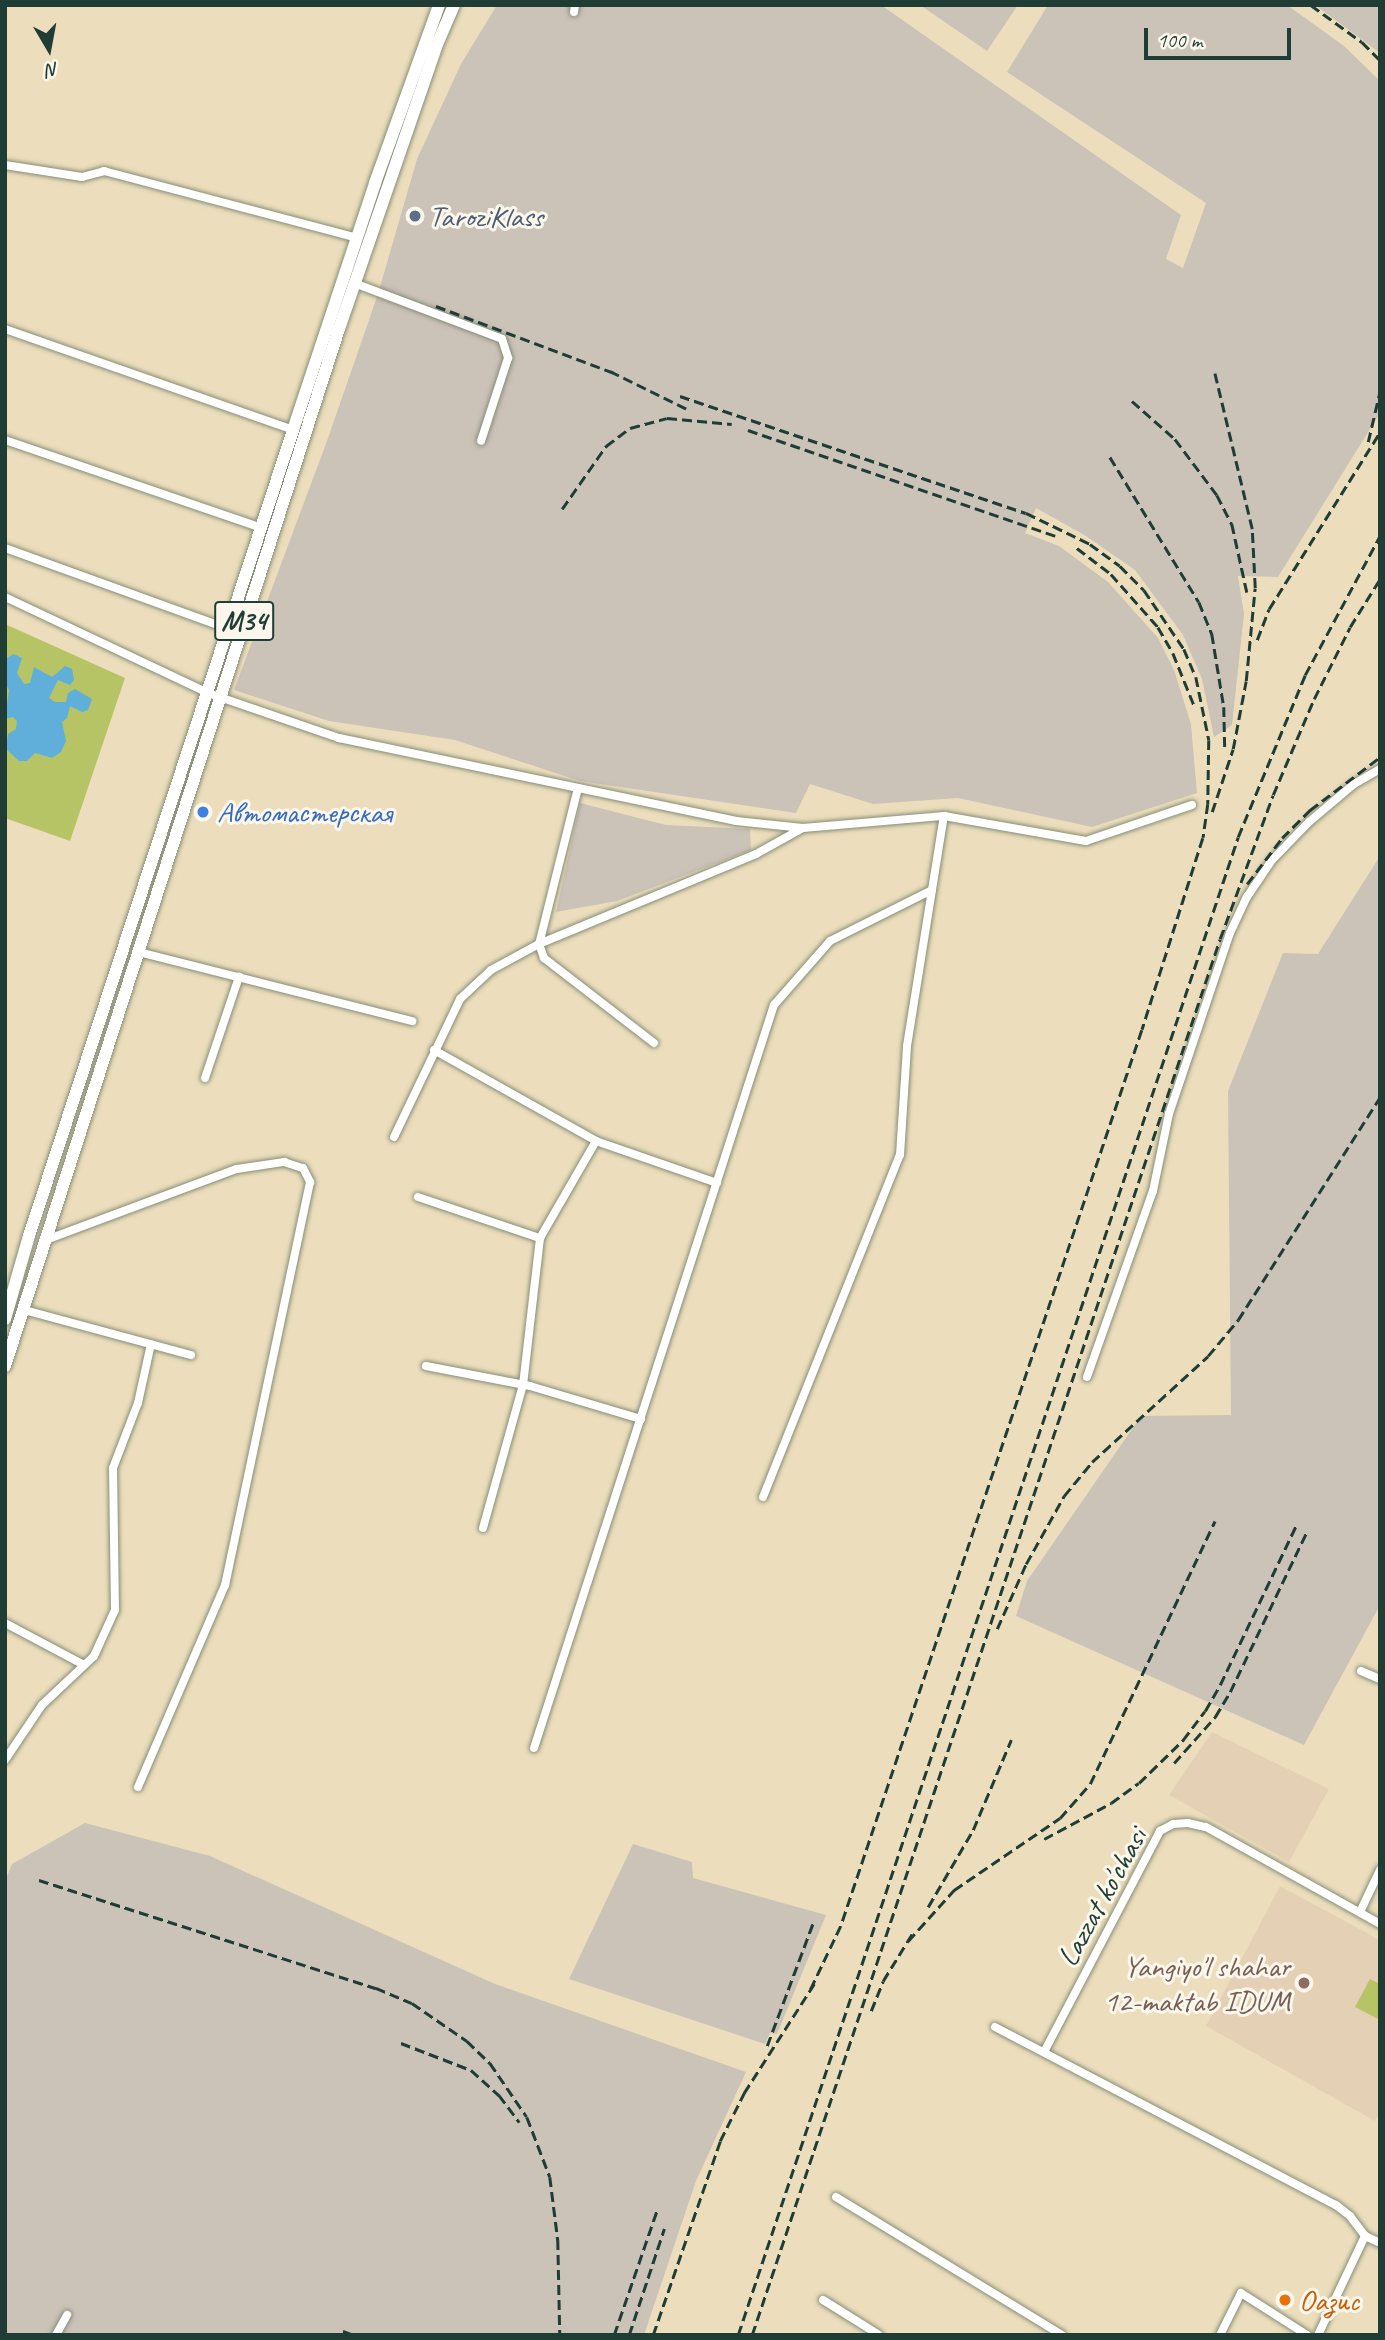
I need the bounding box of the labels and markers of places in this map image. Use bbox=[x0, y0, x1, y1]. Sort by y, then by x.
place label: TaroziKlass bbox=[429, 198, 543, 234]
marker: TaroziKlass bbox=[407, 208, 423, 224]
place label: Автомастерская bbox=[217, 794, 392, 830]
marker: Автомастерская bbox=[195, 804, 211, 820]
place label: Yangiyo'l shahar 12-maktab IDUM bbox=[1104, 1948, 1290, 2018]
marker: Yangiyo'l shahar 12-maktab IDUM bbox=[1296, 1975, 1312, 1991]
place label: Оазис bbox=[1299, 2282, 1359, 2318]
marker: Оазис bbox=[1277, 2292, 1293, 2308]

